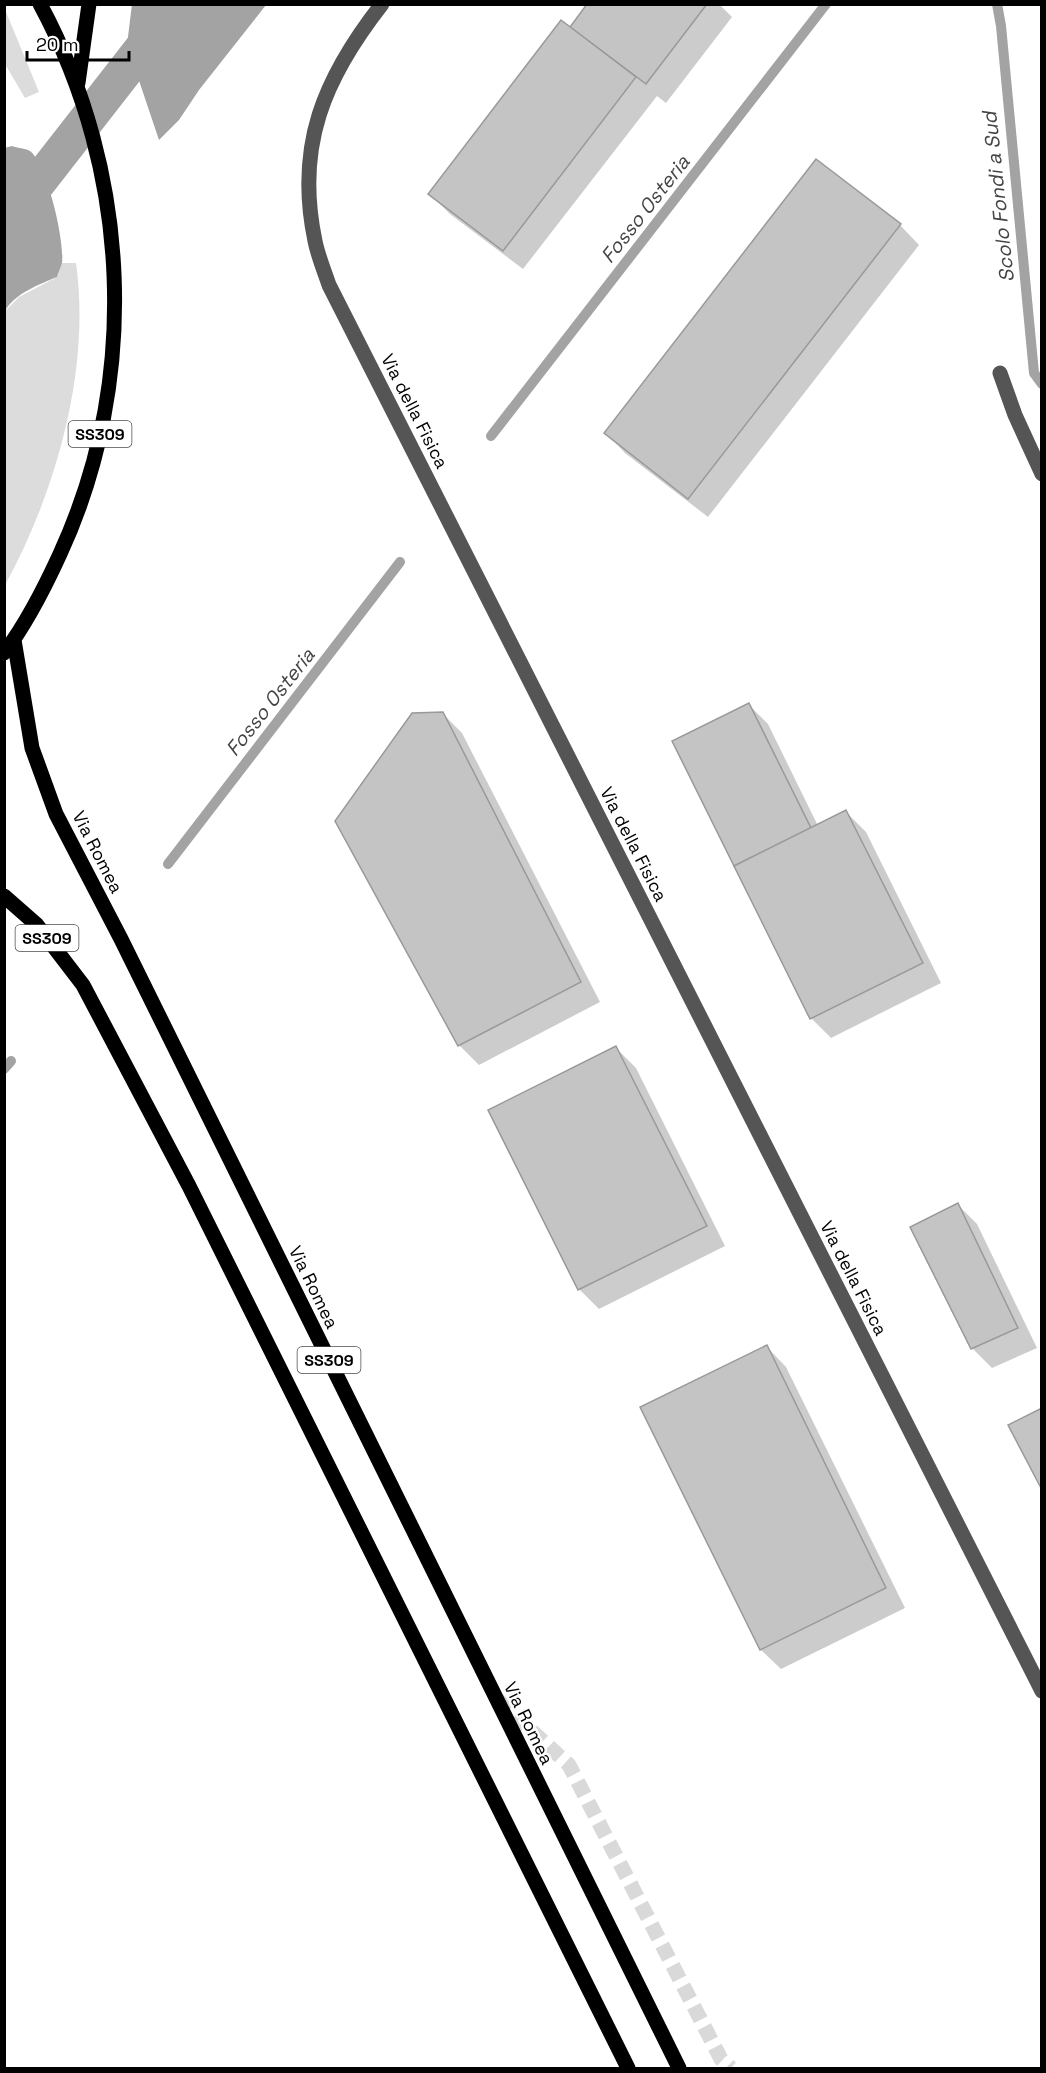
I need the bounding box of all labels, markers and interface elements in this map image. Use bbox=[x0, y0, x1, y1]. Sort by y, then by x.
scale bar bbox=[27, 24, 129, 62]
text: 20 m bbox=[36, 33, 79, 56]
water label: Scolo Fondi a Sud bbox=[976, 108, 1020, 283]
water label: Fosso Osteria bbox=[595, 149, 696, 268]
street label: Via della Fisica bbox=[376, 350, 454, 472]
road number: SS309 bbox=[68, 421, 132, 447]
water label: Fosso Osteria bbox=[220, 642, 321, 761]
street label: Via della Fisica bbox=[595, 783, 673, 905]
street label: Via Romea bbox=[67, 807, 129, 897]
road number: SS309 bbox=[15, 925, 78, 951]
street label: Via della Fisica bbox=[815, 1217, 893, 1339]
street label: Via Romea bbox=[284, 1242, 344, 1332]
road number: SS309 bbox=[298, 1347, 360, 1373]
street label: Via Romea bbox=[499, 1678, 559, 1768]

